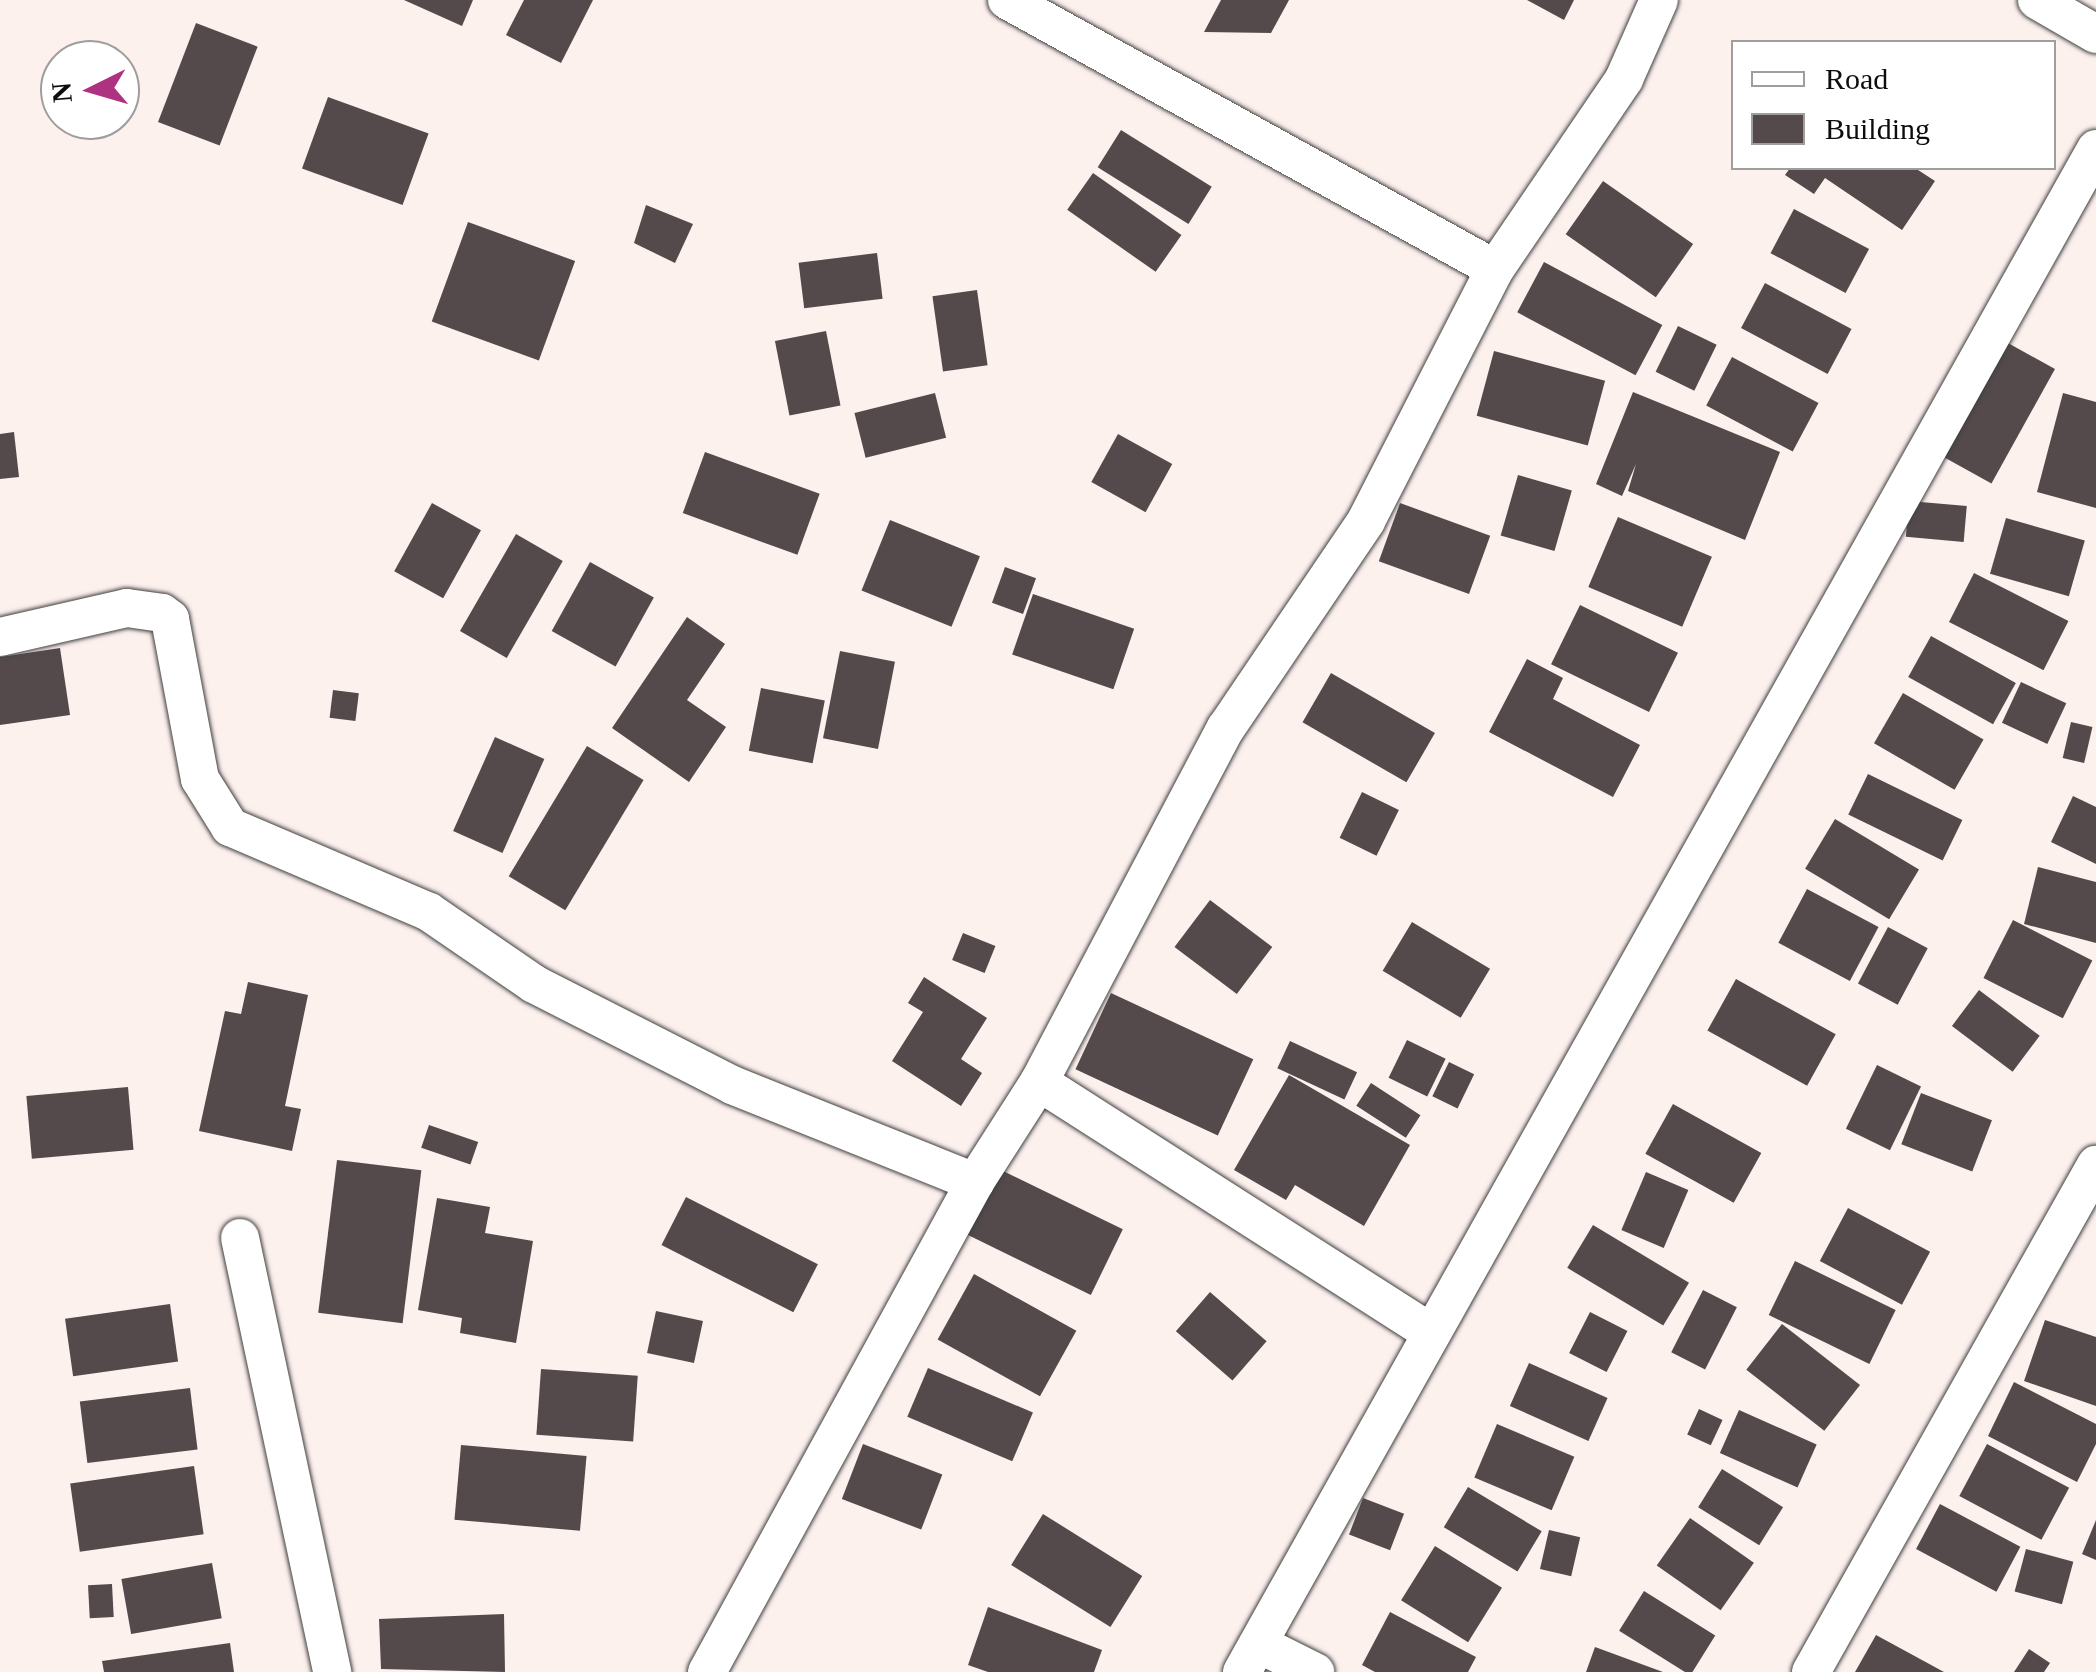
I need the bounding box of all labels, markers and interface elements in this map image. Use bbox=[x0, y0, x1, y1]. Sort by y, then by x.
north arrow bbox=[40, 40, 140, 140]
legend bbox=[1731, 40, 2056, 170]
text: Road bbox=[1825, 62, 1888, 95]
text: N bbox=[45, 81, 78, 104]
text: Building bbox=[1825, 112, 1930, 145]

